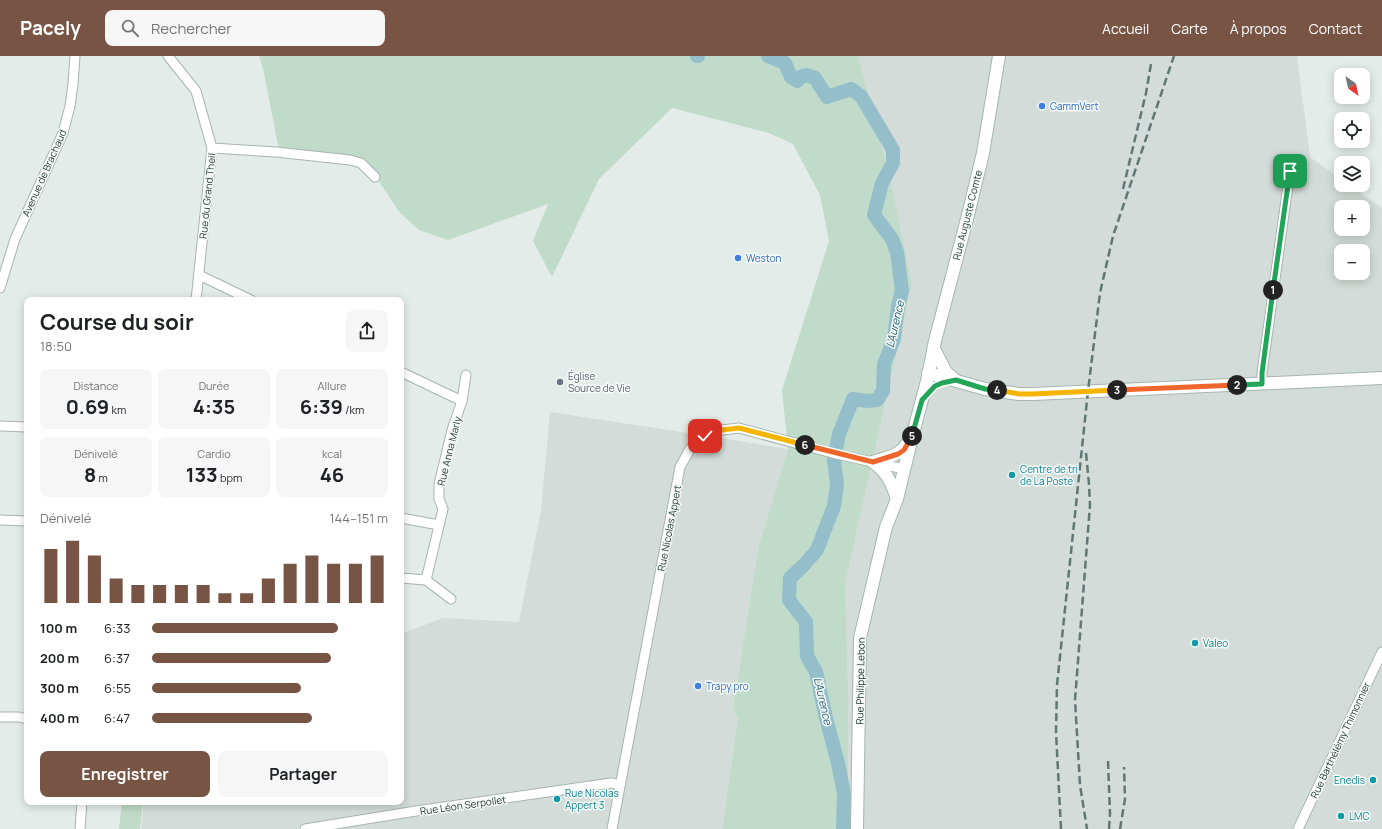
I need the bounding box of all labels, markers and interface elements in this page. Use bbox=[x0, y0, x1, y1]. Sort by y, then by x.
search box bbox=[105, 10, 385, 46]
text: Pacely bbox=[20, 15, 81, 41]
icon: search bbox=[119, 17, 141, 39]
text: Rechercher bbox=[151, 18, 232, 39]
text: Accueil bbox=[1102, 19, 1149, 38]
text: Carte bbox=[1171, 19, 1208, 38]
text: À propos bbox=[1230, 19, 1287, 38]
text: Contact bbox=[1309, 19, 1362, 38]
north arrow bbox=[1334, 68, 1370, 104]
map controls bbox=[1334, 68, 1370, 280]
place label: GammVert bbox=[1050, 99, 1098, 113]
marker: GammVert bbox=[1037, 101, 1047, 111]
button: locate bbox=[1334, 112, 1370, 148]
street label: Avenue de Brachaud bbox=[18, 127, 70, 219]
street label: Rue du Grand Theil bbox=[196, 152, 218, 240]
pin bbox=[1273, 154, 1307, 188]
button: layers bbox=[1334, 156, 1370, 192]
icon: arrive bbox=[1279, 160, 1301, 182]
street label: Rue Auguste Comte bbox=[949, 168, 985, 261]
button: + bbox=[1334, 200, 1370, 236]
button: − bbox=[1334, 244, 1370, 280]
place label: Weston bbox=[746, 251, 782, 265]
marker: Weston bbox=[733, 253, 743, 263]
pin: 1 bbox=[1263, 280, 1283, 300]
text: 1 bbox=[1271, 282, 1275, 297]
water label: L'Aurence bbox=[882, 298, 907, 349]
text: Course du soir bbox=[40, 307, 194, 337]
button: share bbox=[346, 310, 388, 352]
text: 18:50 bbox=[40, 337, 72, 355]
place label: Église Source de Vie bbox=[568, 369, 631, 395]
pin: 2 bbox=[1227, 375, 1247, 395]
marker: Église Source de Vie bbox=[555, 377, 565, 387]
text: 2 bbox=[1234, 377, 1240, 392]
text: Distance bbox=[73, 378, 119, 393]
text: Durée bbox=[199, 378, 229, 393]
text: Allure bbox=[318, 378, 346, 393]
pin: 4 bbox=[987, 380, 1007, 400]
pin: 3 bbox=[1107, 380, 1127, 400]
text: 4 bbox=[994, 382, 1000, 397]
text: 3 bbox=[1114, 382, 1120, 397]
text: 0.69 bbox=[66, 393, 109, 420]
text: 4:35 bbox=[193, 393, 235, 420]
text: 6:39 bbox=[300, 393, 343, 420]
text: km bbox=[109, 402, 126, 417]
text: /km bbox=[343, 402, 364, 417]
street label: Rue Anna Marly bbox=[434, 414, 465, 487]
pin bbox=[688, 419, 722, 453]
icon: check bbox=[694, 425, 716, 447]
pin: 5 bbox=[902, 426, 922, 446]
text: 5 bbox=[909, 428, 915, 443]
pin: 6 bbox=[795, 435, 815, 455]
text: 6 bbox=[802, 437, 808, 452]
text: Dénivelé bbox=[74, 446, 118, 461]
text: Cardio bbox=[197, 446, 231, 461]
text: kcal bbox=[322, 446, 342, 461]
text: 8 bbox=[84, 461, 96, 488]
text: 133 bbox=[186, 461, 218, 488]
text: 46 bbox=[320, 461, 344, 488]
place label: Centre de tri de La Poste bbox=[1020, 462, 1078, 488]
text: m bbox=[96, 470, 108, 485]
text: bpm bbox=[218, 470, 242, 485]
marker: Centre de tri de La Poste bbox=[1007, 470, 1017, 480]
street label: Rue Nicolas Appert bbox=[654, 484, 684, 572]
text: Dénivelé bbox=[40, 509, 91, 527]
text: 144–151 m bbox=[329, 509, 388, 527]
text: 100 m bbox=[40, 619, 77, 637]
text: 6:33 bbox=[104, 619, 130, 637]
place label: Valeo bbox=[1203, 636, 1228, 650]
street label: Rue Philippe Lebon bbox=[852, 637, 868, 725]
marker: Valeo bbox=[1190, 638, 1200, 648]
text: 200 m bbox=[40, 649, 79, 667]
text: 6:37 bbox=[104, 649, 130, 667]
water label: L'Aurence bbox=[811, 676, 836, 726]
text: 300 m bbox=[40, 679, 79, 697]
text: 6:55 bbox=[104, 679, 131, 697]
place label: Trapy pro bbox=[706, 679, 749, 693]
street label: Rue Barthélémy Thimonnier bbox=[1307, 679, 1373, 801]
marker: Trapy pro bbox=[693, 681, 703, 691]
text: 400 m bbox=[40, 709, 79, 727]
text: 6:47 bbox=[104, 709, 130, 727]
button: Enregistrer bbox=[40, 751, 210, 797]
button: Partager bbox=[218, 751, 388, 797]
place label: Enedis bbox=[1334, 773, 1365, 787]
marker: Enedis bbox=[1368, 775, 1378, 785]
place label: Rue Nicolas Appert 3 bbox=[565, 786, 619, 812]
street label: Rue Léon Serpollet bbox=[419, 792, 507, 818]
marker: Rue Nicolas Appert 3 bbox=[552, 794, 562, 804]
place label: LMC bbox=[1349, 809, 1370, 823]
marker: LMC bbox=[1336, 811, 1346, 821]

